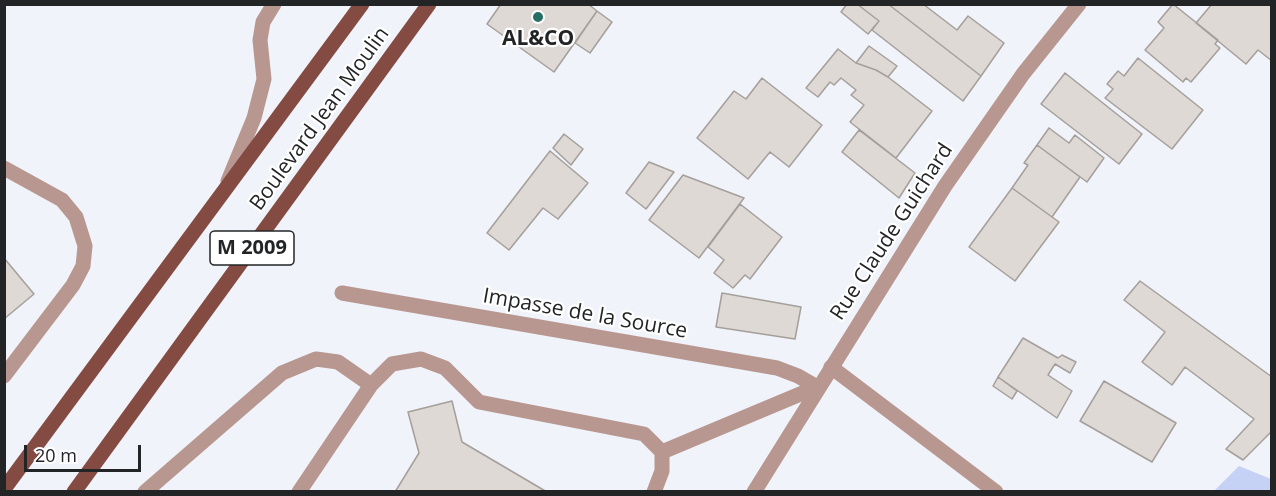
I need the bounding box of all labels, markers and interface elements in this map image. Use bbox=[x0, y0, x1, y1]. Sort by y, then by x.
marker: AL&CO bbox=[531, 10, 545, 24]
street label: Boulevard Jean Moulin bbox=[245, 22, 395, 216]
place label: AL&CO bbox=[502, 26, 574, 52]
street label: Rue Claude Guichard bbox=[825, 139, 959, 325]
road number: M 2009 bbox=[210, 231, 294, 265]
street label: Impasse de la Source bbox=[481, 284, 689, 344]
scale bar bbox=[27, 433, 144, 471]
text: 20 m bbox=[35, 443, 77, 467]

